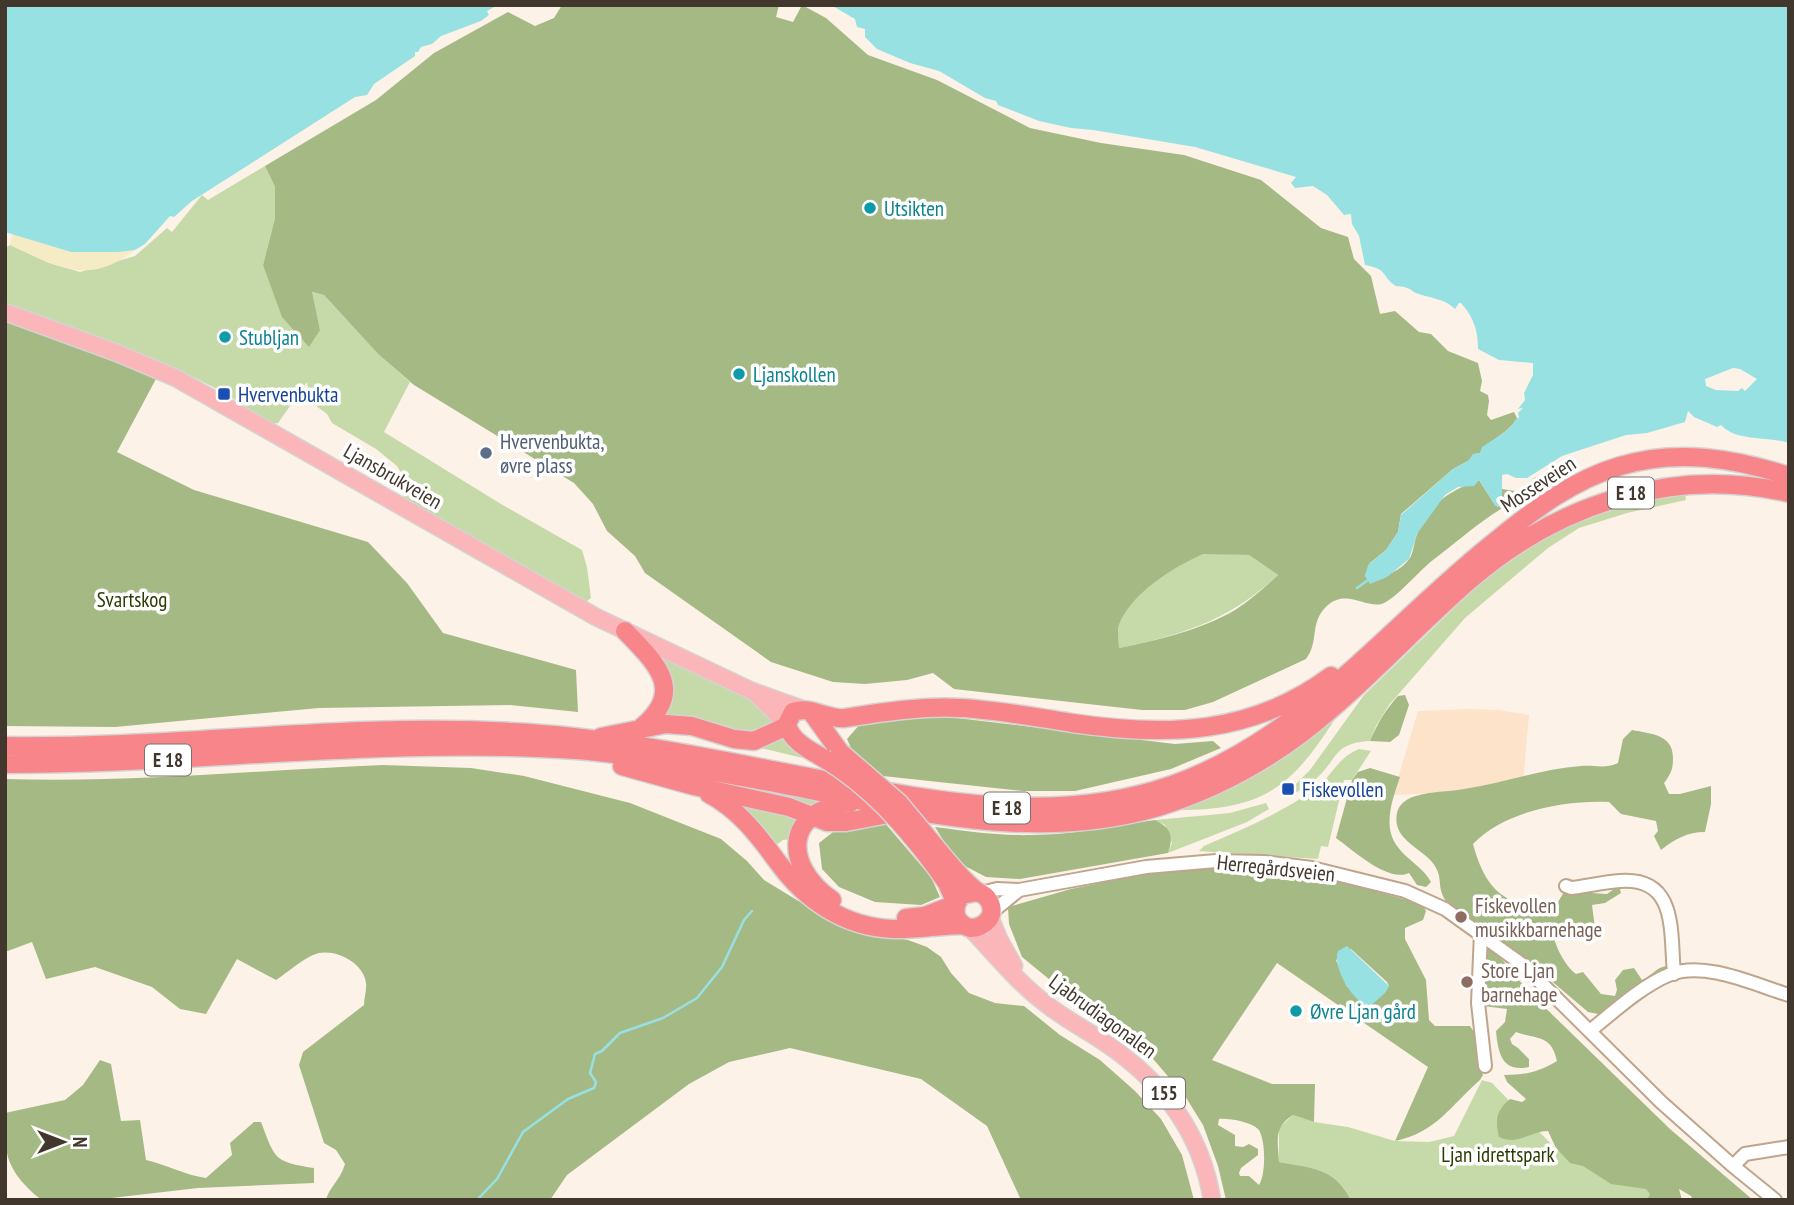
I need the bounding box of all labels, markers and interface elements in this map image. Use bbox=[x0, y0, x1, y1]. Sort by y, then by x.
place label: Utsikten bbox=[884, 195, 944, 222]
marker: Utsikten bbox=[862, 200, 878, 216]
place label: Stubljan bbox=[239, 324, 299, 351]
marker: Stubljan bbox=[217, 329, 233, 345]
place label: Ljanskollen bbox=[753, 361, 836, 388]
marker: Ljanskollen bbox=[731, 366, 747, 382]
place label: Hvervenbukta bbox=[238, 381, 338, 408]
marker: Hvervenbukta bbox=[216, 386, 232, 402]
place label: Hvervenbukta, øvre plass bbox=[500, 428, 604, 479]
street label: Ljansbrukveien bbox=[339, 437, 447, 515]
marker: Hvervenbukta, øvre plass bbox=[478, 445, 494, 461]
street label: Mosseveien bbox=[1495, 450, 1581, 518]
road number: E 18 bbox=[1608, 478, 1654, 508]
park label: Svartskog bbox=[97, 586, 167, 613]
road number: E 18 bbox=[145, 744, 191, 776]
place label: Fiskevollen bbox=[1302, 776, 1383, 803]
marker: Fiskevollen bbox=[1280, 781, 1296, 797]
road number: E 18 bbox=[984, 792, 1030, 824]
street label: Herregårdsveien bbox=[1216, 848, 1336, 888]
place label: Fiskevollen musikkbarnehage bbox=[1475, 892, 1602, 943]
marker: Fiskevollen musikkbarnehage bbox=[1453, 909, 1469, 925]
place label: Store Ljan barnehage bbox=[1481, 957, 1558, 1008]
street label: Ljabrudiagonalen bbox=[1044, 968, 1162, 1064]
marker: Store Ljan barnehage bbox=[1459, 974, 1475, 990]
place label: Øvre Ljan gård bbox=[1310, 998, 1416, 1025]
marker: Øvre Ljan gård bbox=[1288, 1003, 1304, 1019]
road number: 155 bbox=[1143, 1078, 1185, 1108]
north arrow bbox=[28, 1107, 98, 1177]
text: N bbox=[68, 1137, 92, 1147]
park label: Ljan idrettspark bbox=[1441, 1141, 1555, 1168]

